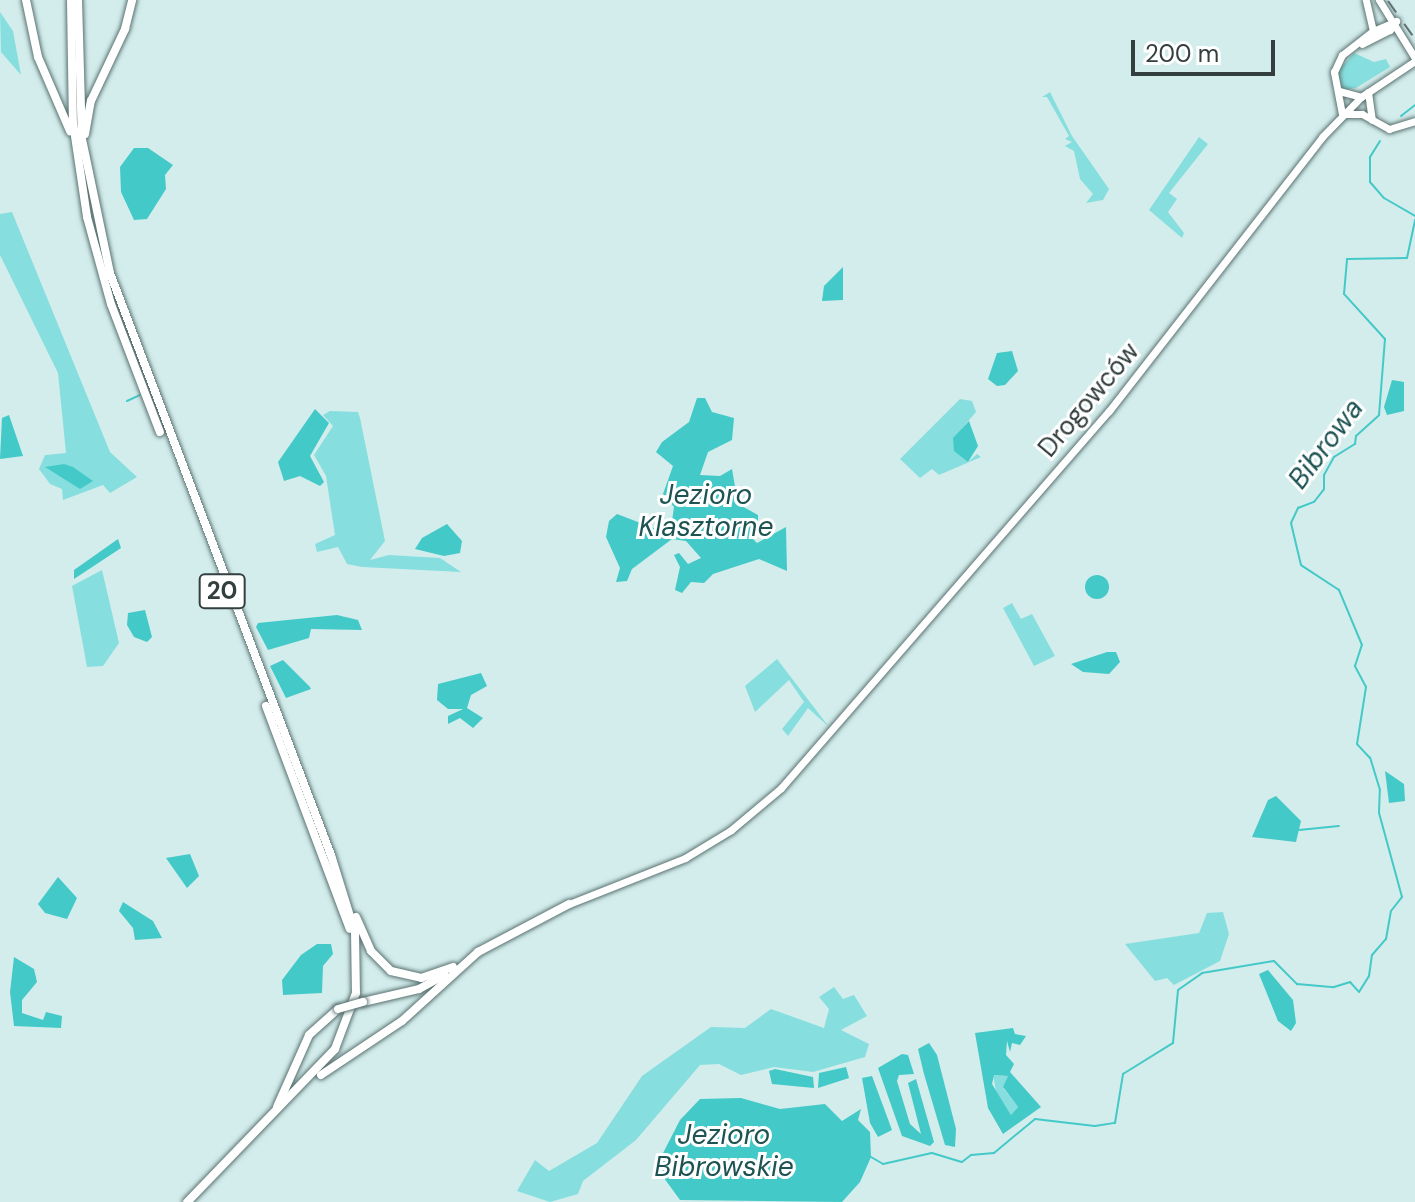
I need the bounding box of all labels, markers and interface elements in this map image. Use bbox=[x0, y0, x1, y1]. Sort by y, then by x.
scale bar bbox=[1135, 24, 1279, 74]
text: 200 m bbox=[1145, 38, 1219, 69]
street label: Drogowców bbox=[1032, 336, 1146, 464]
water label: Bibrowa bbox=[1281, 393, 1371, 495]
water label: Jezioro Klasztorne bbox=[639, 478, 773, 544]
road number: 20 bbox=[198, 571, 246, 611]
water label: Jezioro Bibrowskie bbox=[654, 1118, 794, 1184]

